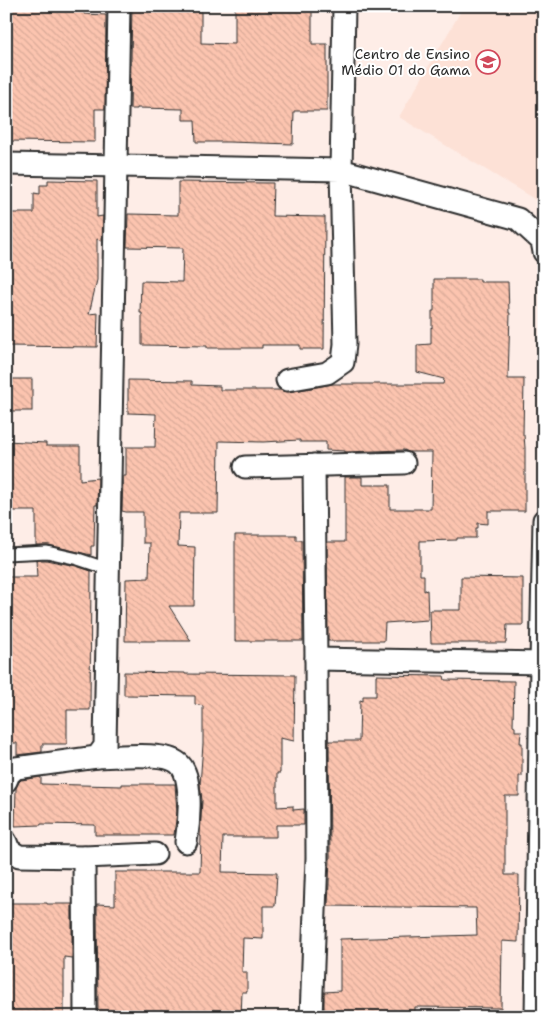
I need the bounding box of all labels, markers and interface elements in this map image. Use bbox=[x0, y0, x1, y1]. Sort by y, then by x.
place label: Centro de Ensino Médio 01 do Gama bbox=[341, 45, 470, 79]
school or university icon: Centro de Ensino Médio 01 do Gama bbox=[475, 49, 501, 75]

